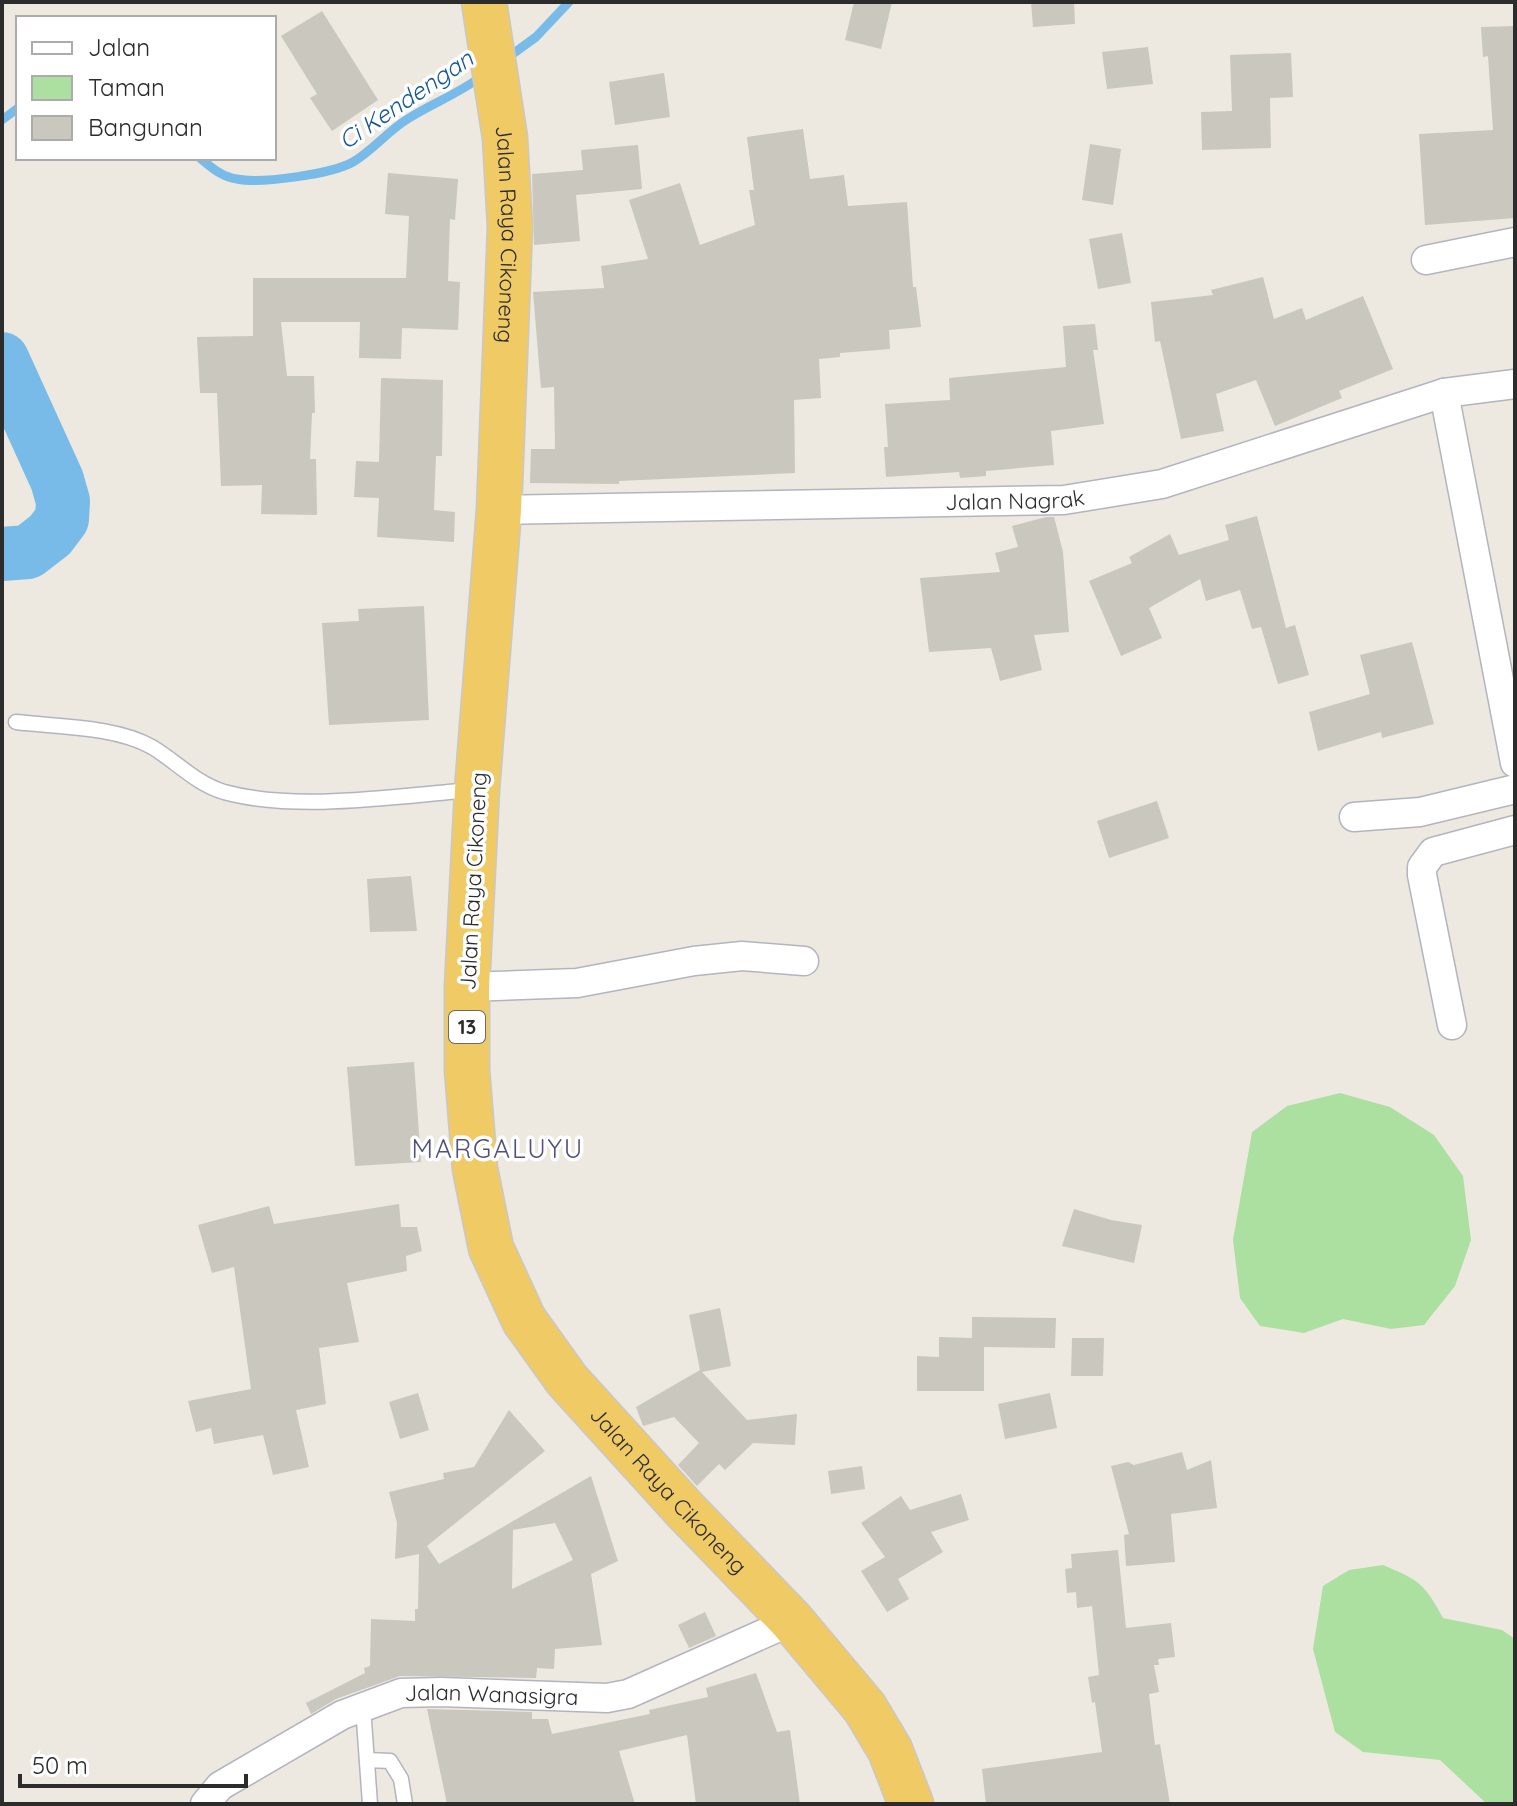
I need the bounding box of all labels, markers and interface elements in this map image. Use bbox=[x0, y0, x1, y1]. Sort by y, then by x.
legend bbox=[16, 16, 276, 160]
text: Jalan bbox=[88, 32, 150, 62]
water label: Ci Kendengan bbox=[332, 43, 479, 155]
text: Taman bbox=[88, 72, 165, 102]
text: Bangunan bbox=[88, 112, 203, 142]
street label: Jalan Raya Cikoneng bbox=[489, 123, 524, 344]
street label: Jalan Nagrak bbox=[945, 483, 1087, 516]
street label: Jalan Raya Cikoneng bbox=[453, 771, 493, 991]
road number: 13 bbox=[449, 1011, 485, 1043]
district label: MARGALUYU bbox=[412, 1132, 584, 1165]
street label: Jalan Raya Cikoneng bbox=[584, 1401, 753, 1580]
street label: Jalan Wanasigra bbox=[404, 1678, 579, 1711]
scale bar bbox=[20, 1738, 246, 1788]
text: 50 m bbox=[32, 1750, 88, 1780]

